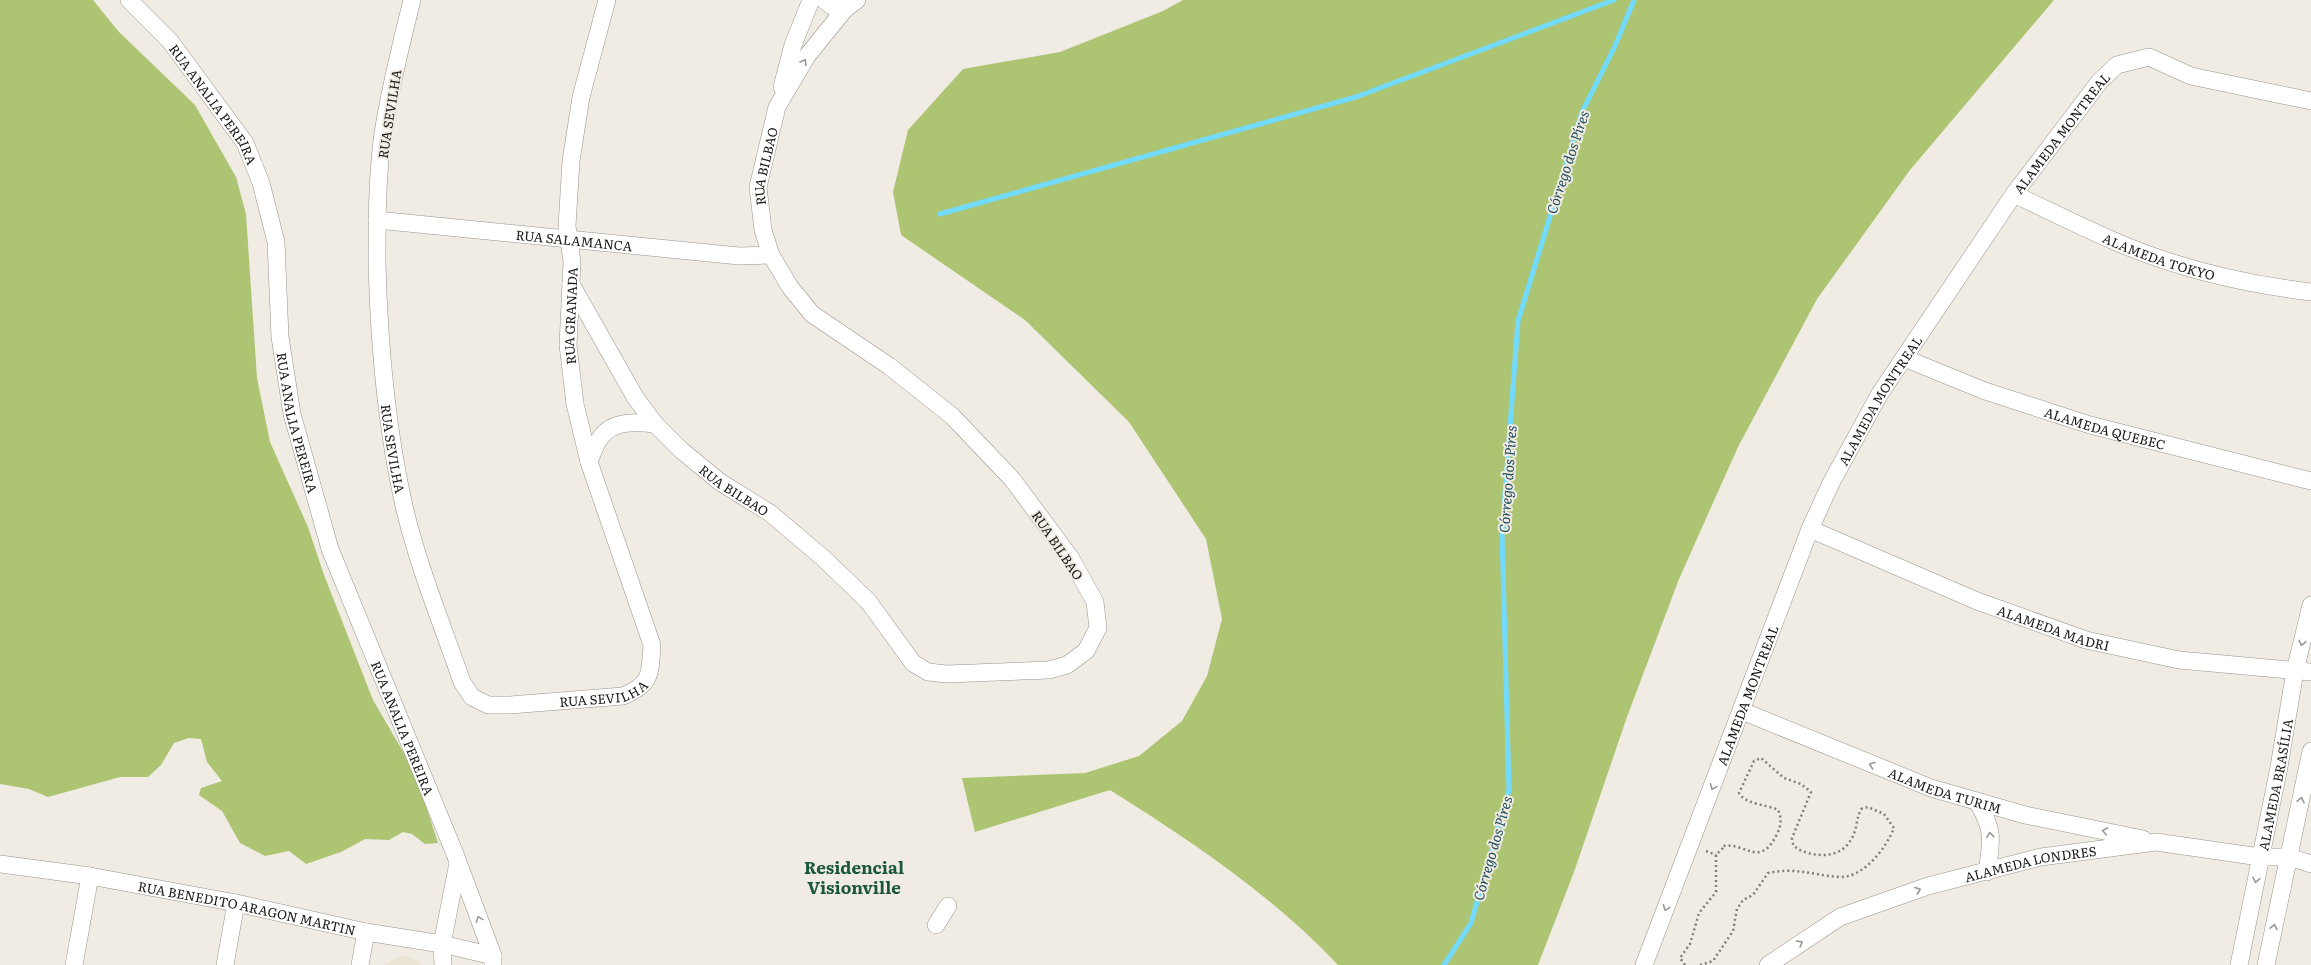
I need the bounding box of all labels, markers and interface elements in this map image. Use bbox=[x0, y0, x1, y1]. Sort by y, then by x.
street label: RUA ANALIA PEREIRA bbox=[165, 40, 262, 168]
one-way arrow bbox=[799, 59, 806, 66]
street label: ALAMEDA MONTREAL bbox=[2008, 67, 2114, 197]
street label: RUA SEVILHA bbox=[373, 68, 405, 160]
water label: Córrego dos Píres bbox=[1541, 108, 1593, 216]
street label: RUA BILBAO bbox=[749, 125, 781, 207]
street label: RUA SALAMANCA bbox=[515, 224, 634, 255]
street label: ALAMEDA TOKYO bbox=[2100, 228, 2217, 284]
street label: RUA GRANADA bbox=[558, 266, 581, 366]
street label: ALAMEDA MONTREAL bbox=[1833, 331, 1926, 469]
street label: RUA ANALIA PEREIRA bbox=[273, 351, 323, 495]
street label: ALAMEDA QUEBEC bbox=[2042, 401, 2168, 453]
street label: RUA SEVILHA bbox=[377, 403, 411, 495]
water label: Córrego dos Píres bbox=[1493, 425, 1521, 533]
street label: RUA BILBAO bbox=[696, 460, 773, 520]
street label: RUA BILBAO bbox=[1028, 506, 1088, 584]
street label: ALAMEDA MADRI bbox=[1995, 600, 2112, 654]
street label: ALAMEDA MONTREAL bbox=[1711, 622, 1782, 768]
one-way arrow bbox=[2298, 639, 2307, 646]
street label: RUA ANALIA PEREIRA bbox=[367, 658, 439, 798]
street label: RUA SEVILHA bbox=[558, 675, 652, 711]
street label: ALAMEDA BRASÍLIA bbox=[2253, 717, 2297, 852]
one-way arrow bbox=[1869, 761, 1876, 769]
street label: ALAMEDA TURIM bbox=[1886, 762, 2004, 817]
one-way arrow bbox=[1709, 783, 1717, 790]
water label: Córrego dos Píres bbox=[1468, 793, 1516, 903]
one-way arrow bbox=[2296, 796, 2304, 803]
one-way arrow bbox=[2101, 828, 2108, 836]
one-way arrow bbox=[1986, 832, 1995, 838]
street label: ALAMEDA LONDRES bbox=[1962, 840, 2098, 886]
district label: Residencial Visionville bbox=[804, 854, 904, 899]
street label: RUA BENEDITO ARAGON MARTIN bbox=[137, 876, 358, 939]
one-way arrow bbox=[2252, 877, 2260, 883]
one-way arrow bbox=[1914, 886, 1921, 894]
one-way arrow bbox=[1662, 905, 1670, 912]
one-way arrow bbox=[476, 916, 484, 923]
one-way arrow bbox=[2270, 924, 2278, 930]
one-way arrow bbox=[1796, 940, 1803, 948]

